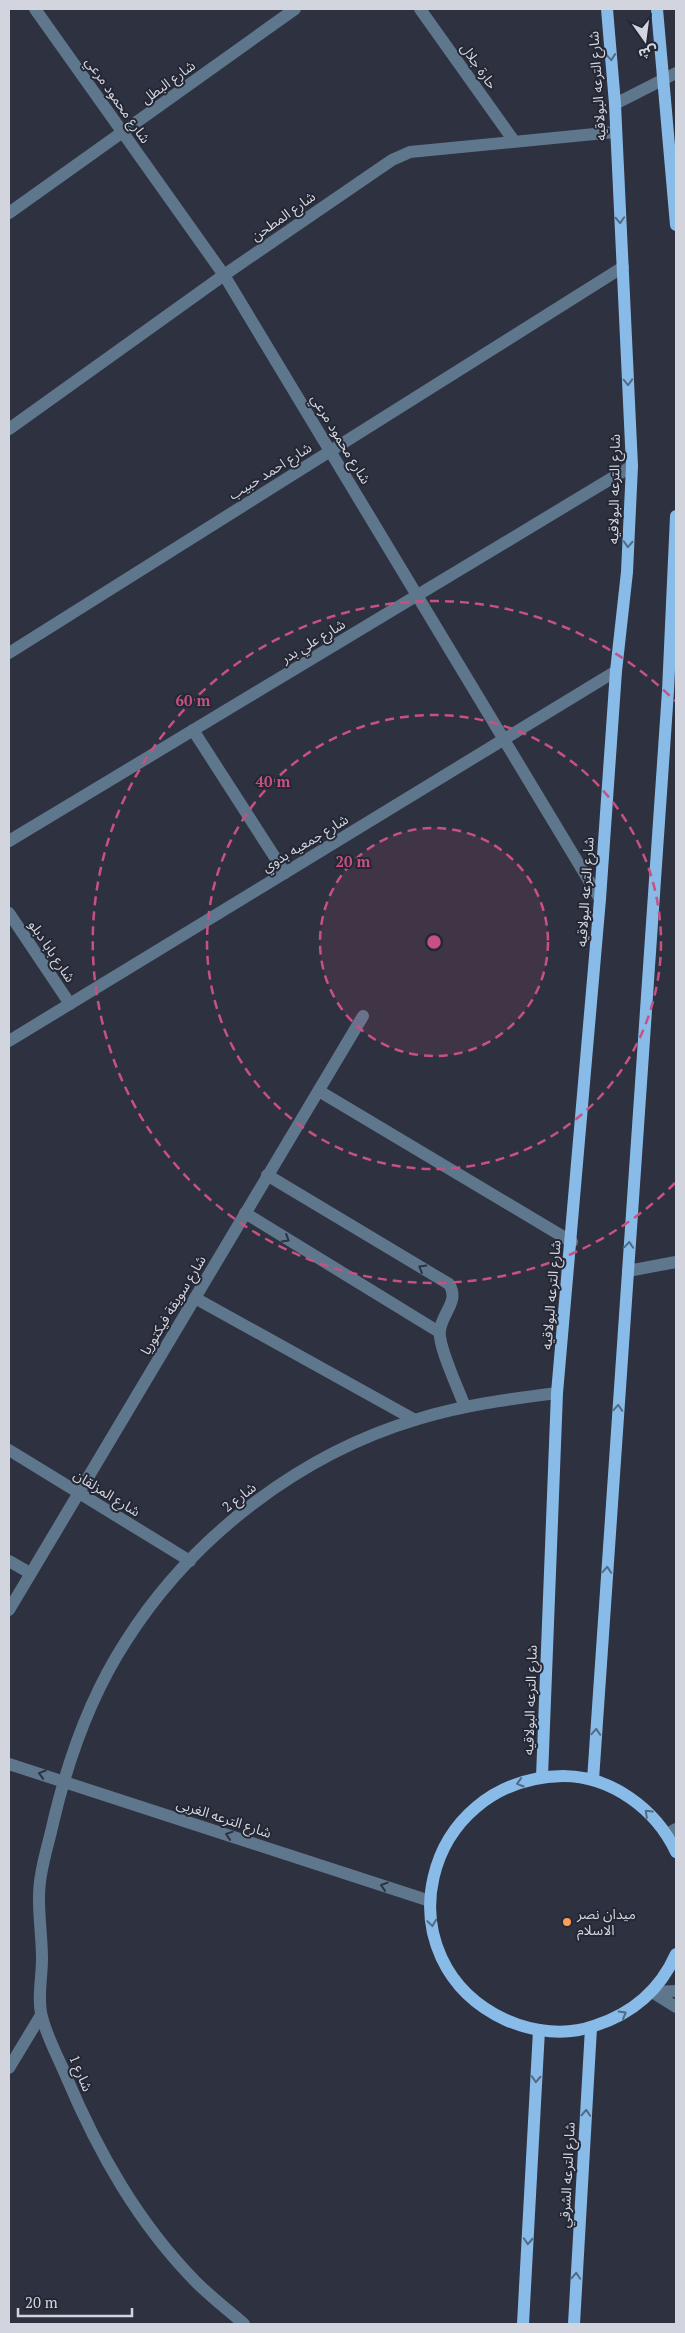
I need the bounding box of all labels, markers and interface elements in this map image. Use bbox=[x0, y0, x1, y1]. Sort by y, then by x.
north arrow bbox=[620, 15, 670, 65]
street label: شارع الترعه البولاقيه bbox=[583, 30, 612, 142]
street label: حارة جلال bbox=[457, 39, 502, 93]
text: ش bbox=[637, 42, 660, 65]
street label: شارع محمود مرعي bbox=[80, 53, 155, 148]
one-way arrow bbox=[605, 54, 616, 62]
street label: شارع البطل bbox=[137, 55, 200, 109]
street label: شارع المطحن bbox=[247, 186, 320, 246]
one-way arrow bbox=[615, 216, 626, 224]
one-way arrow bbox=[623, 378, 633, 386]
street label: شارع محمود مرعي bbox=[305, 390, 376, 488]
street label: شارع الترعه البولاقيه bbox=[603, 434, 626, 544]
street label: شارع احمد حبيب bbox=[225, 437, 316, 505]
one-way arrow bbox=[623, 540, 634, 548]
street label: شارع علي بدر bbox=[276, 614, 350, 670]
text: 60 m bbox=[176, 690, 211, 710]
text: 40 m bbox=[256, 771, 291, 791]
street label: شارع جمعيه بدوي bbox=[258, 809, 353, 878]
street label: شارع الترعه البولاقيه bbox=[571, 836, 600, 948]
text: 20 m bbox=[336, 851, 371, 871]
street label: شارع بابا دبلو bbox=[23, 916, 80, 987]
centre of rings bbox=[425, 933, 443, 951]
one-way arrow bbox=[281, 1232, 290, 1242]
street label: شارع الترعه البولاقيه bbox=[536, 1239, 567, 1351]
one-way arrow bbox=[624, 1241, 635, 1249]
street label: شارع سويقة فيكتوريا bbox=[135, 1251, 212, 1359]
one-way arrow bbox=[418, 1264, 427, 1274]
one-way arrow bbox=[613, 1403, 624, 1411]
street label: شارع المزلقان bbox=[69, 1465, 144, 1522]
street label: شارع 2 bbox=[218, 1477, 261, 1517]
one-way arrow bbox=[602, 1565, 613, 1573]
street label: شارع الترعه البولاقيه bbox=[518, 1645, 543, 1755]
one-way arrow bbox=[590, 1728, 601, 1736]
one-way arrow bbox=[38, 1770, 46, 1780]
one-way arrow bbox=[516, 1777, 524, 1787]
street label: شارع الترعه الغربى bbox=[174, 1793, 274, 1844]
one-way arrow bbox=[644, 1809, 653, 1818]
one-way arrow bbox=[226, 1831, 234, 1841]
one-way arrow bbox=[380, 1881, 389, 1891]
place label: ميدان نصر الاسلام bbox=[576, 1904, 636, 1941]
marker: ميدان نصر الاسلام bbox=[561, 1916, 573, 1928]
one-way arrow bbox=[426, 1919, 437, 1927]
one-way arrow bbox=[617, 2010, 626, 2020]
street label: شارع 1 bbox=[63, 2052, 98, 2095]
one-way arrow bbox=[531, 2075, 542, 2083]
one-way arrow bbox=[580, 2109, 591, 2117]
street label: شارع الترعه الشرقي bbox=[554, 2122, 581, 2228]
one-way arrow bbox=[523, 2238, 533, 2246]
one-way arrow bbox=[571, 2271, 582, 2279]
scale bar bbox=[18, 2286, 131, 2318]
text: 20 m bbox=[25, 2292, 58, 2312]

